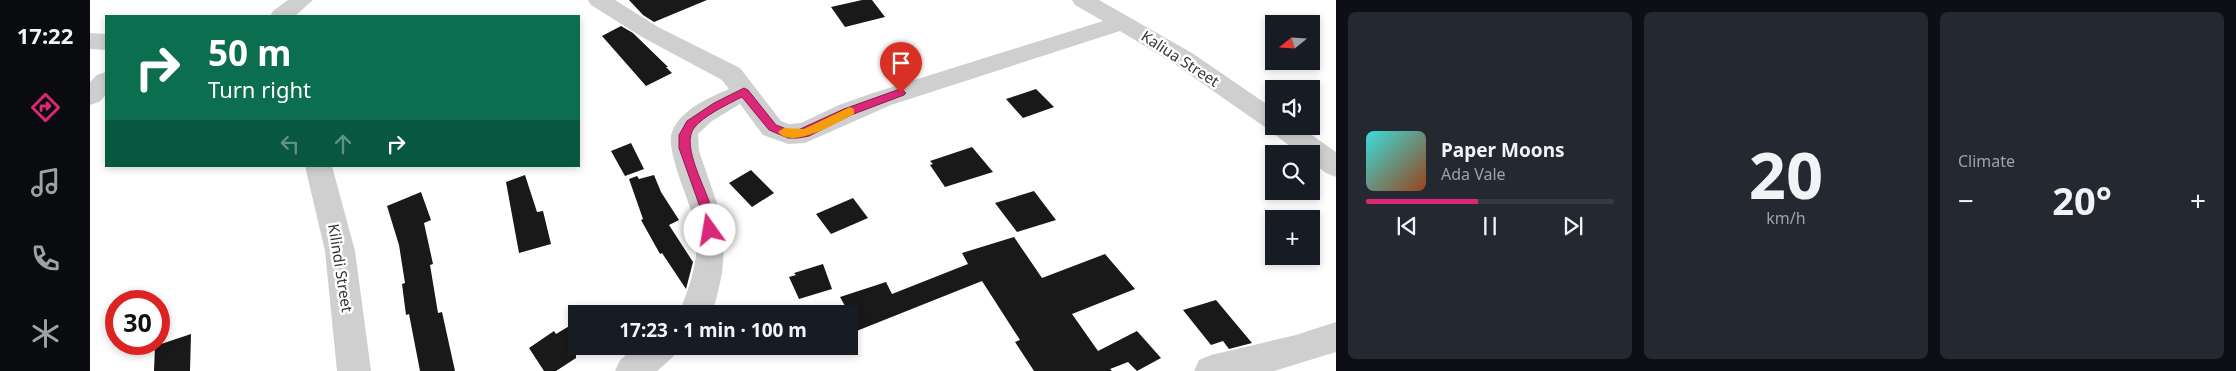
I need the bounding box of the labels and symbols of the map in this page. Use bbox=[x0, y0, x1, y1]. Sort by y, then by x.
north arrow bbox=[1265, 15, 1320, 70]
street label: Kaliua Street bbox=[1138, 26, 1224, 91]
pin bbox=[880, 42, 922, 93]
position arrow bbox=[683, 203, 735, 255]
street label: Kilindi Street bbox=[324, 222, 358, 314]
speed limit sign: 30 bbox=[105, 290, 170, 355]

